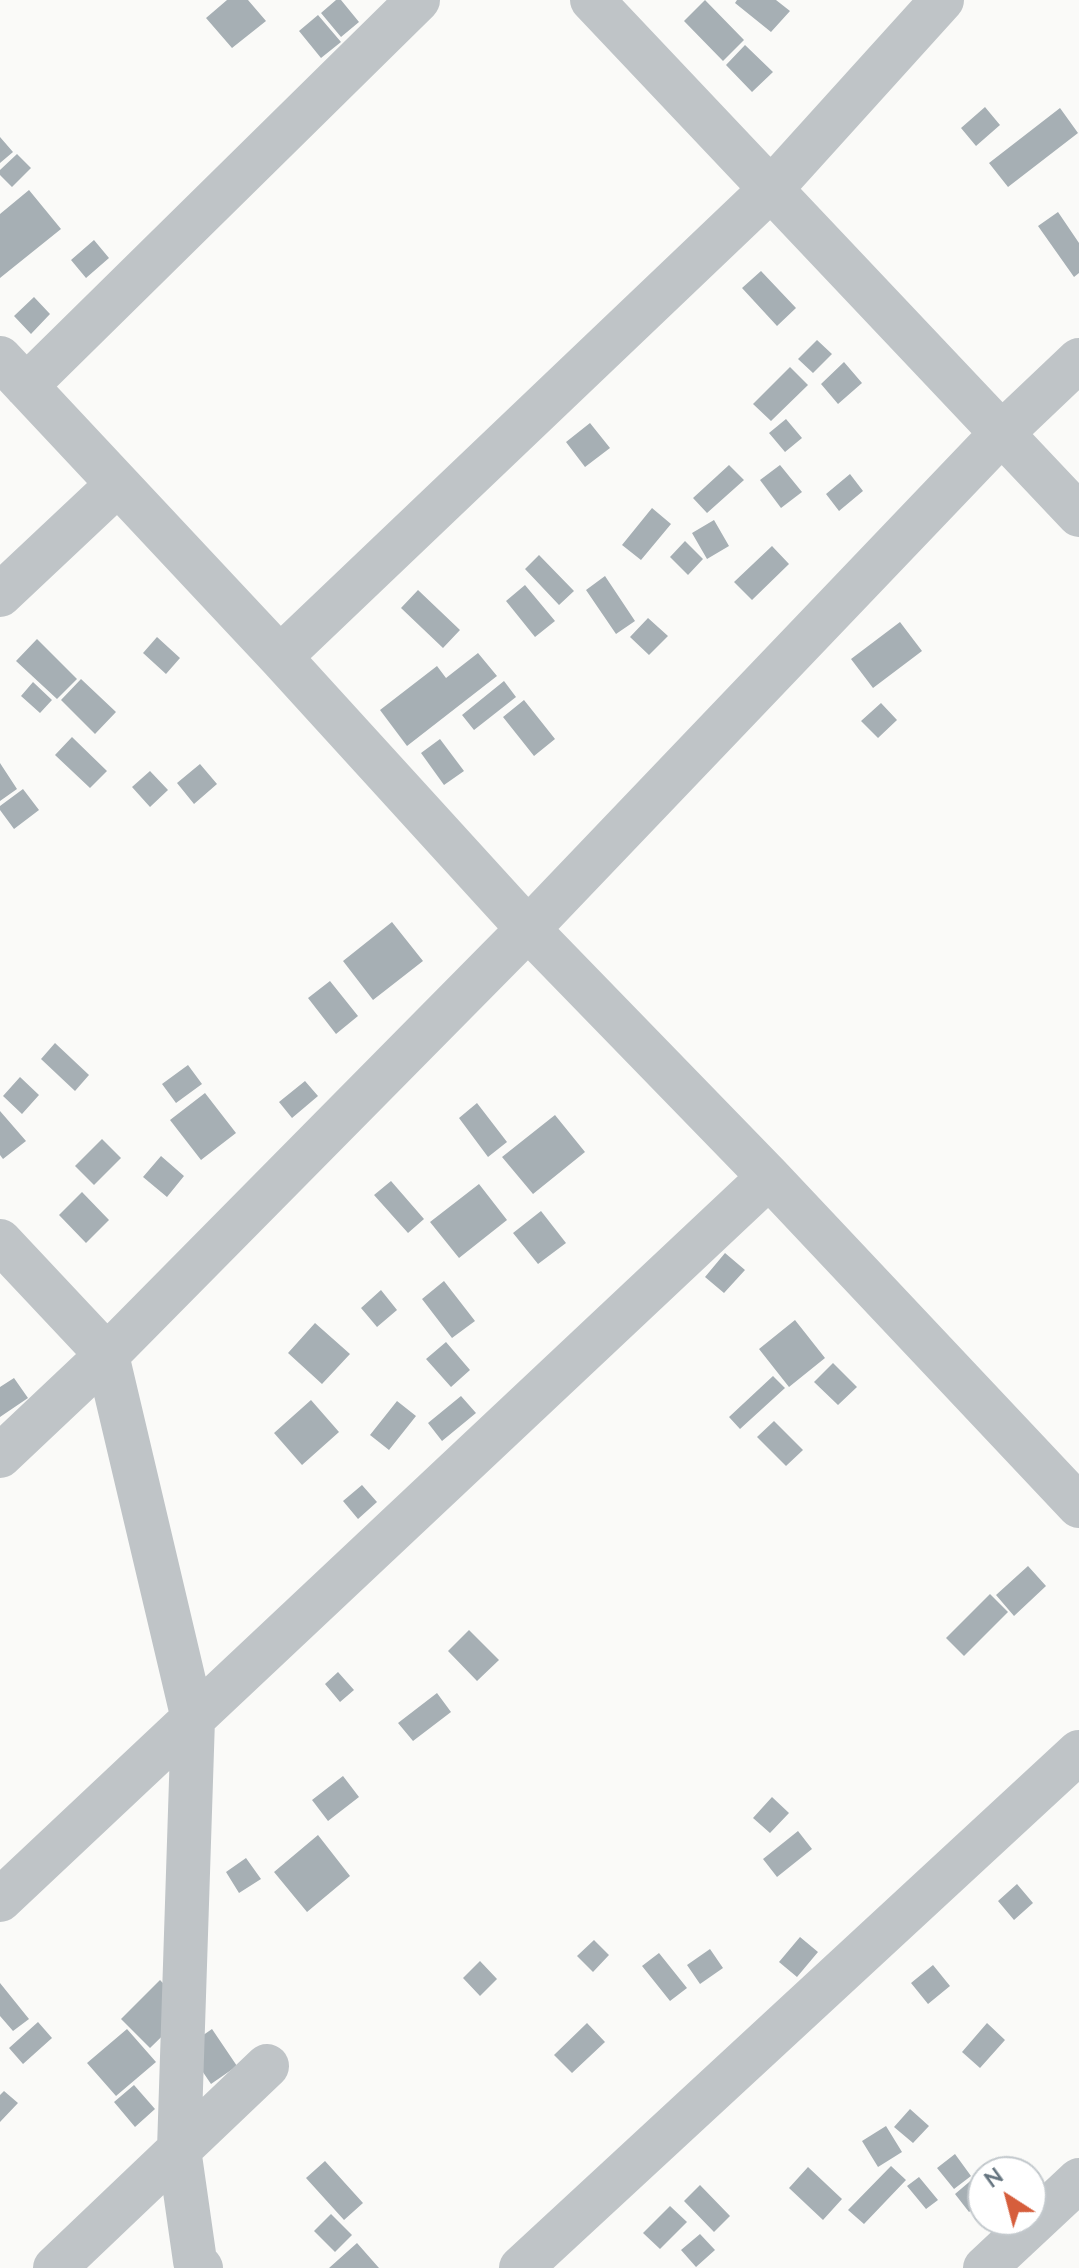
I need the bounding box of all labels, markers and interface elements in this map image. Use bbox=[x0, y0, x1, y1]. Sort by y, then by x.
north arrow bbox=[967, 2156, 1047, 2236]
text: N bbox=[979, 2161, 1010, 2195]

